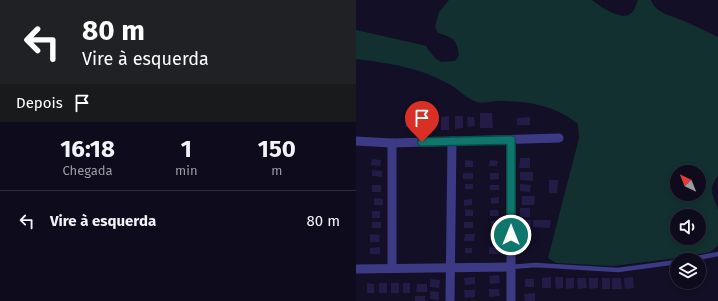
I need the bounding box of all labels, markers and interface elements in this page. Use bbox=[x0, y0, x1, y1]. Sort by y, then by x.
text: 80 m bbox=[82, 14, 145, 47]
icon: left bbox=[16, 16, 68, 68]
text: Vire à esquerda bbox=[82, 48, 209, 70]
icon: arrive bbox=[71, 92, 93, 114]
text: Depois bbox=[16, 94, 63, 112]
pin bbox=[405, 101, 439, 142]
icon: arrive bbox=[411, 107, 433, 129]
text: 16:18 bbox=[60, 135, 115, 163]
text: 1 bbox=[181, 135, 192, 163]
text: 150 bbox=[258, 135, 296, 163]
text: Chegada bbox=[62, 163, 113, 178]
text: min bbox=[175, 163, 198, 178]
text: m bbox=[271, 163, 282, 178]
north arrow bbox=[670, 165, 706, 201]
map controls bbox=[670, 165, 706, 289]
button: sound bbox=[670, 209, 706, 245]
icon: left bbox=[16, 210, 38, 232]
text: Vire à esquerda bbox=[50, 212, 156, 230]
text: 80 m bbox=[307, 212, 340, 230]
position arrow bbox=[490, 214, 532, 256]
button: layers bbox=[670, 253, 706, 289]

